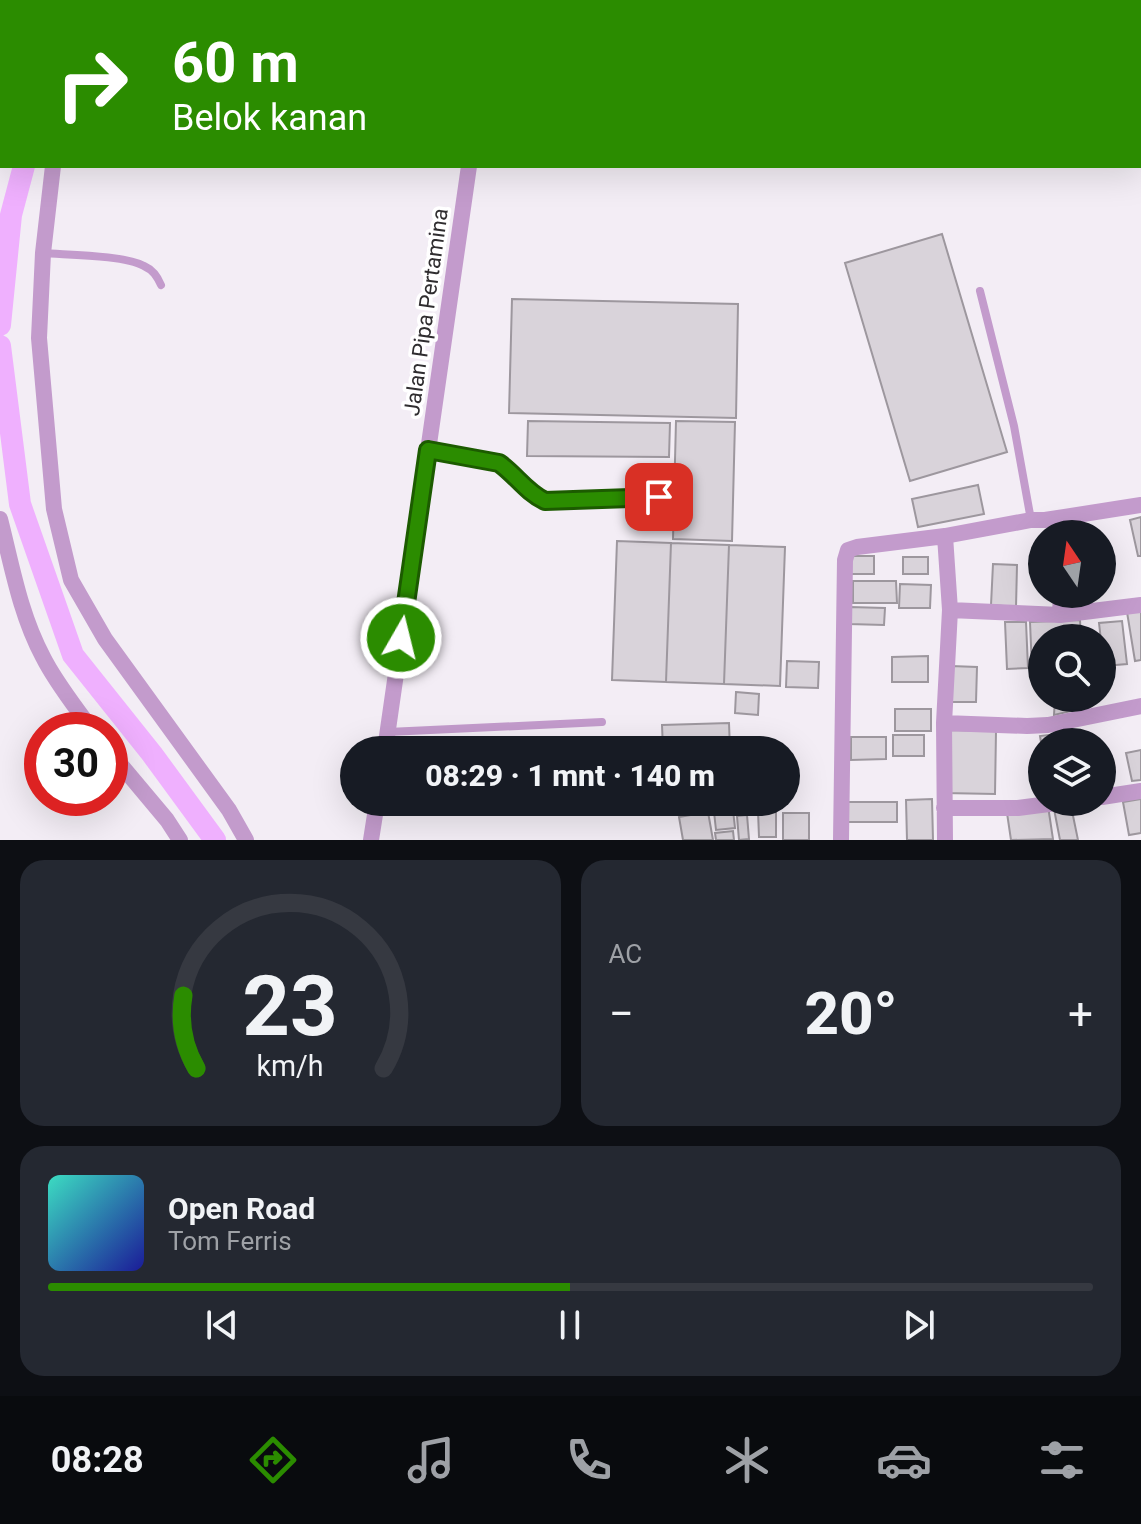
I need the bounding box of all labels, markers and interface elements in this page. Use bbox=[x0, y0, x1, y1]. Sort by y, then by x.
text: 60 m bbox=[172, 30, 299, 96]
icon: right bbox=[40, 32, 144, 136]
text: Belok kanan bbox=[172, 97, 367, 139]
street label: Jalan Pipa Pertamina bbox=[399, 207, 453, 417]
pin bbox=[625, 463, 693, 531]
icon: arrive bbox=[637, 475, 681, 519]
north arrow bbox=[1028, 520, 1116, 608]
map controls bbox=[1028, 520, 1116, 816]
position arrow bbox=[359, 596, 443, 680]
button: search bbox=[1028, 624, 1116, 712]
speed limit sign: 30 bbox=[24, 712, 128, 816]
button: layers bbox=[1028, 728, 1116, 816]
text: 08:29 · 1 mnt · 140 m bbox=[425, 758, 715, 793]
text: AC bbox=[609, 939, 642, 969]
text: 23 bbox=[243, 958, 338, 1055]
text: 20° bbox=[804, 978, 897, 1049]
text: − bbox=[609, 988, 634, 1040]
text: + bbox=[1068, 988, 1093, 1040]
text: km/h bbox=[257, 1049, 324, 1083]
text: Open Road bbox=[168, 1191, 315, 1226]
text: Tom Ferris bbox=[168, 1226, 292, 1256]
icon: previous bbox=[200, 1303, 244, 1347]
icon: pause bbox=[548, 1303, 592, 1347]
icon: next bbox=[897, 1303, 941, 1347]
icon: directions bbox=[245, 1432, 301, 1488]
icon: music bbox=[403, 1432, 459, 1488]
icon: phone bbox=[561, 1432, 617, 1488]
icon: climate bbox=[719, 1432, 775, 1488]
icon: car bbox=[876, 1432, 932, 1488]
icon: filters bbox=[1034, 1432, 1090, 1488]
text: 08:28 bbox=[51, 1439, 144, 1481]

